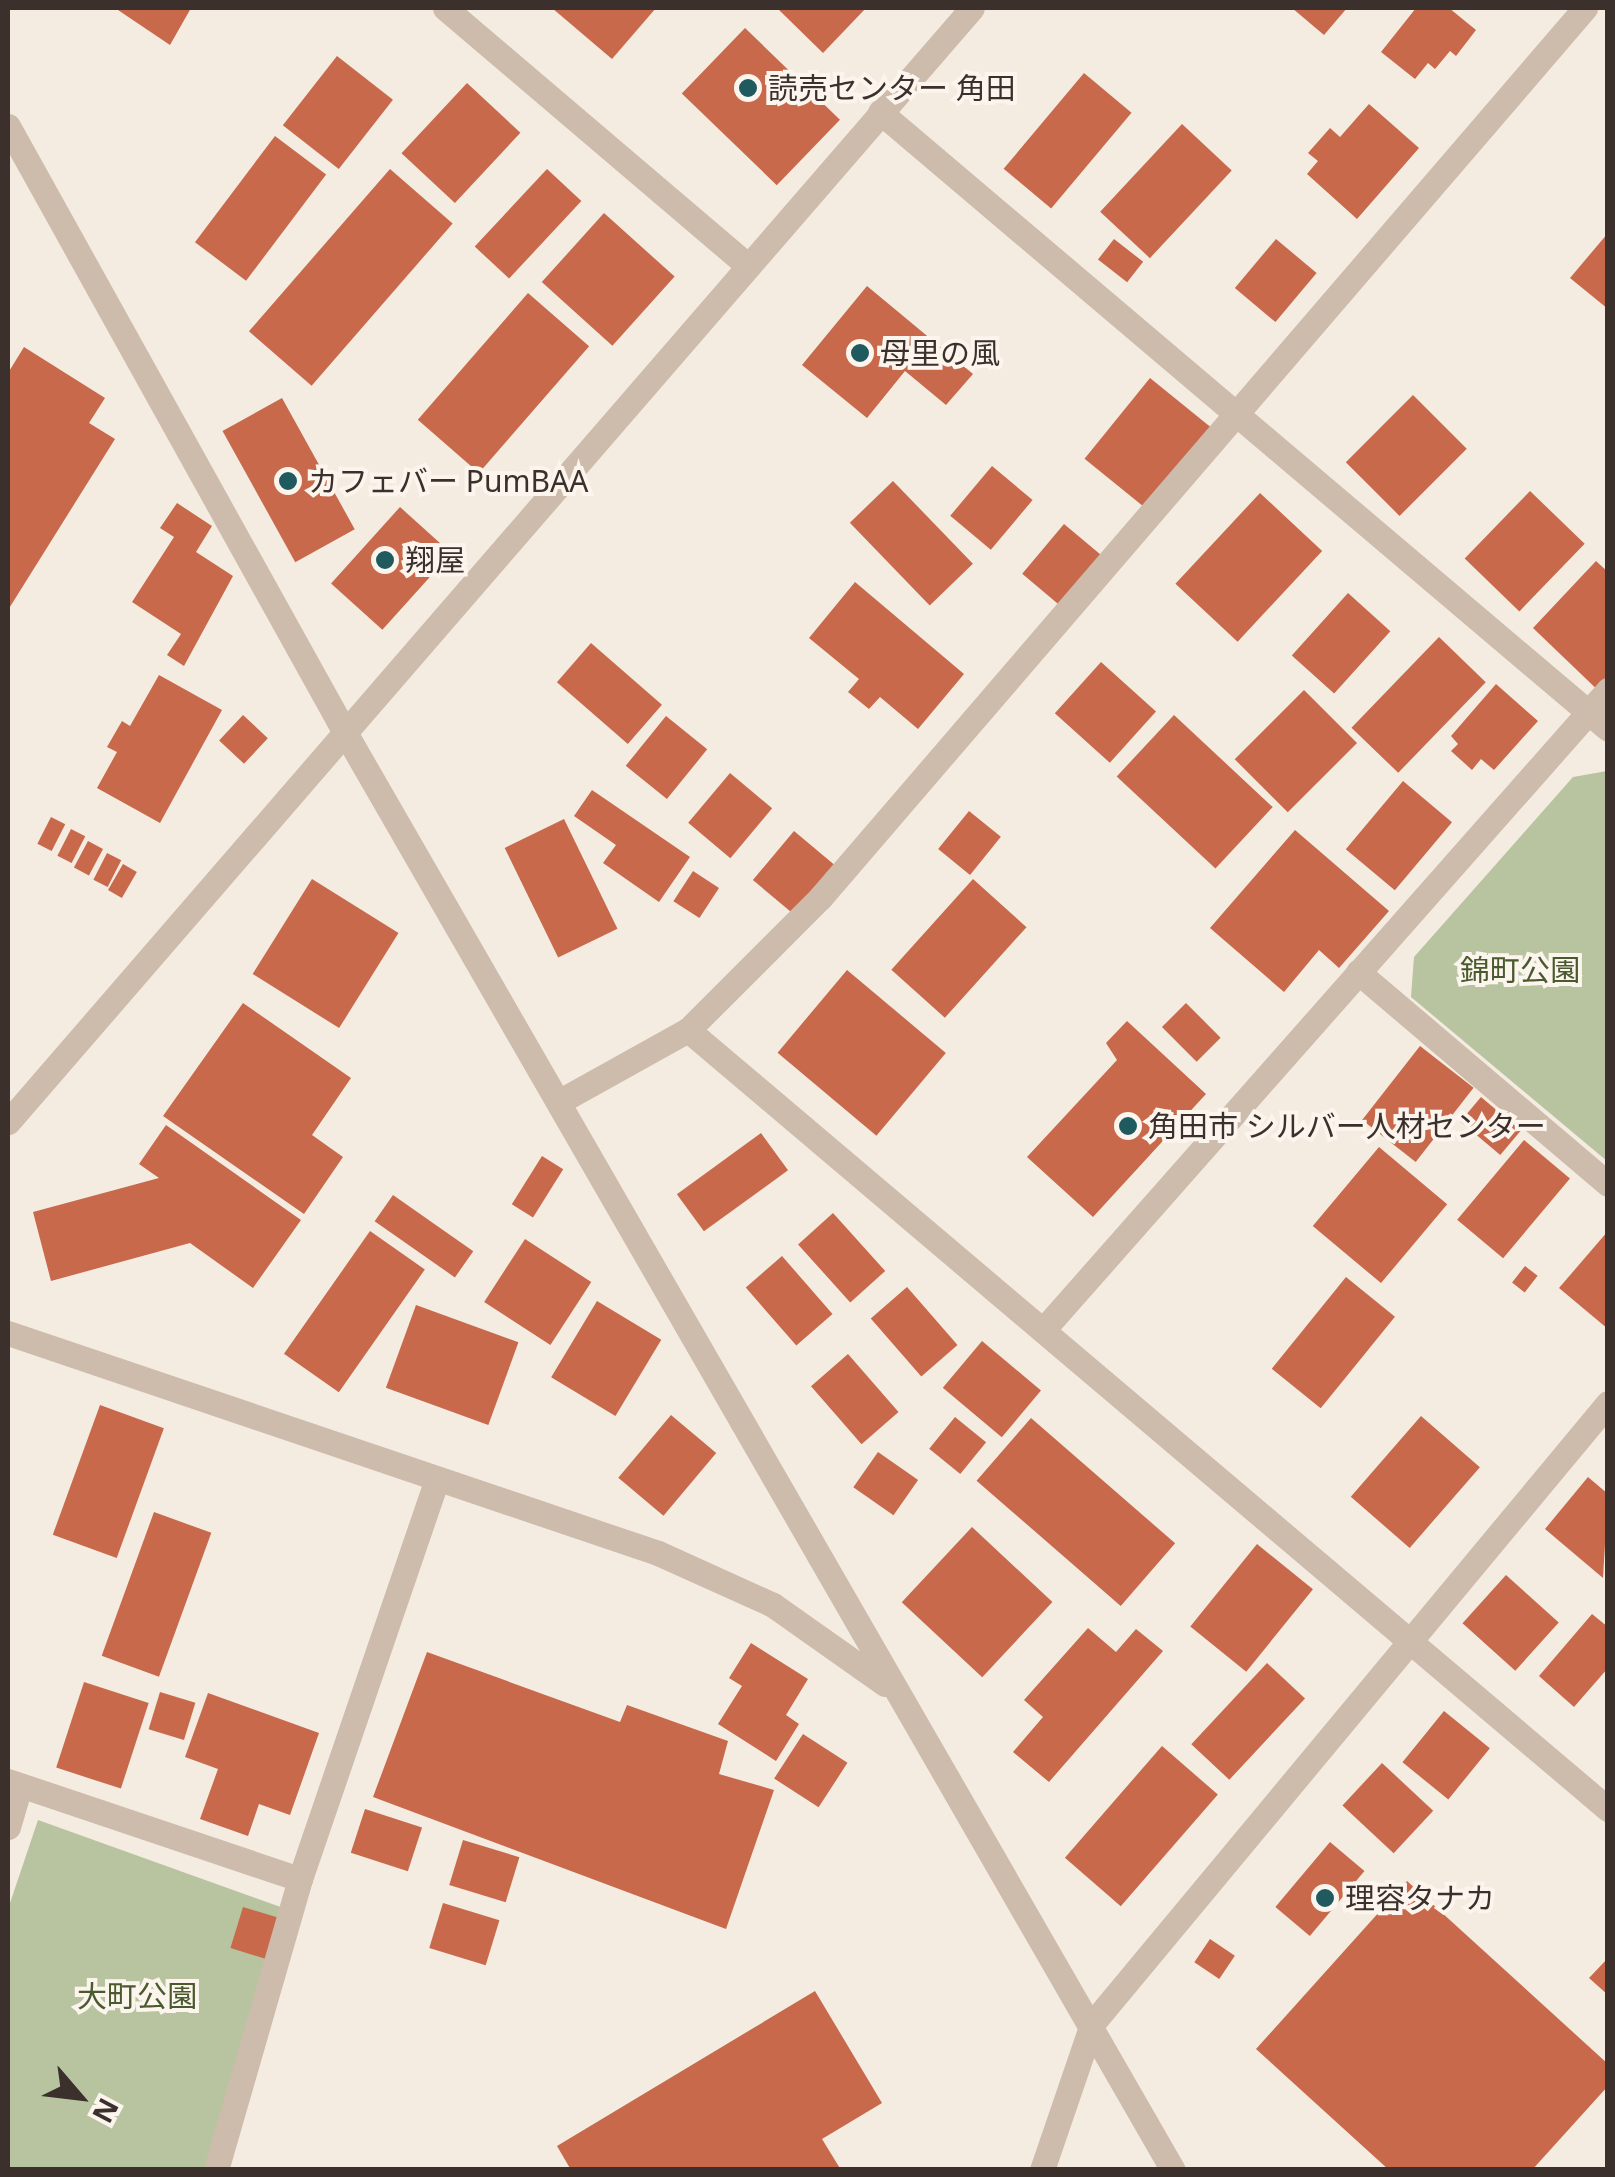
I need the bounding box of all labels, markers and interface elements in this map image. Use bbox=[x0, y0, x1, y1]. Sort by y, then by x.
place label: 読売センター 角田 bbox=[768, 70, 1016, 106]
marker: 読売センター 角田 bbox=[737, 77, 759, 99]
place label: 母里の風 bbox=[880, 335, 1000, 371]
marker: 母里の風 bbox=[849, 342, 871, 364]
place label: カフェバー PumBAA bbox=[308, 463, 588, 499]
marker: カフェバー PumBAA bbox=[277, 470, 299, 492]
place label: 翔屋 bbox=[405, 542, 465, 578]
marker: 翔屋 bbox=[374, 549, 396, 571]
park label: 錦町公園 bbox=[1460, 952, 1580, 988]
place label: 角田市 シルバー人材センター bbox=[1148, 1108, 1546, 1144]
marker: 角田市 シルバー人材センター bbox=[1117, 1115, 1139, 1137]
place label: 理容タナカ bbox=[1345, 1880, 1495, 1916]
marker: 理容タナカ bbox=[1314, 1887, 1336, 1909]
park label: 大町公園 bbox=[77, 1978, 197, 2014]
north arrow bbox=[30, 2047, 130, 2147]
text: N bbox=[84, 2092, 129, 2130]

